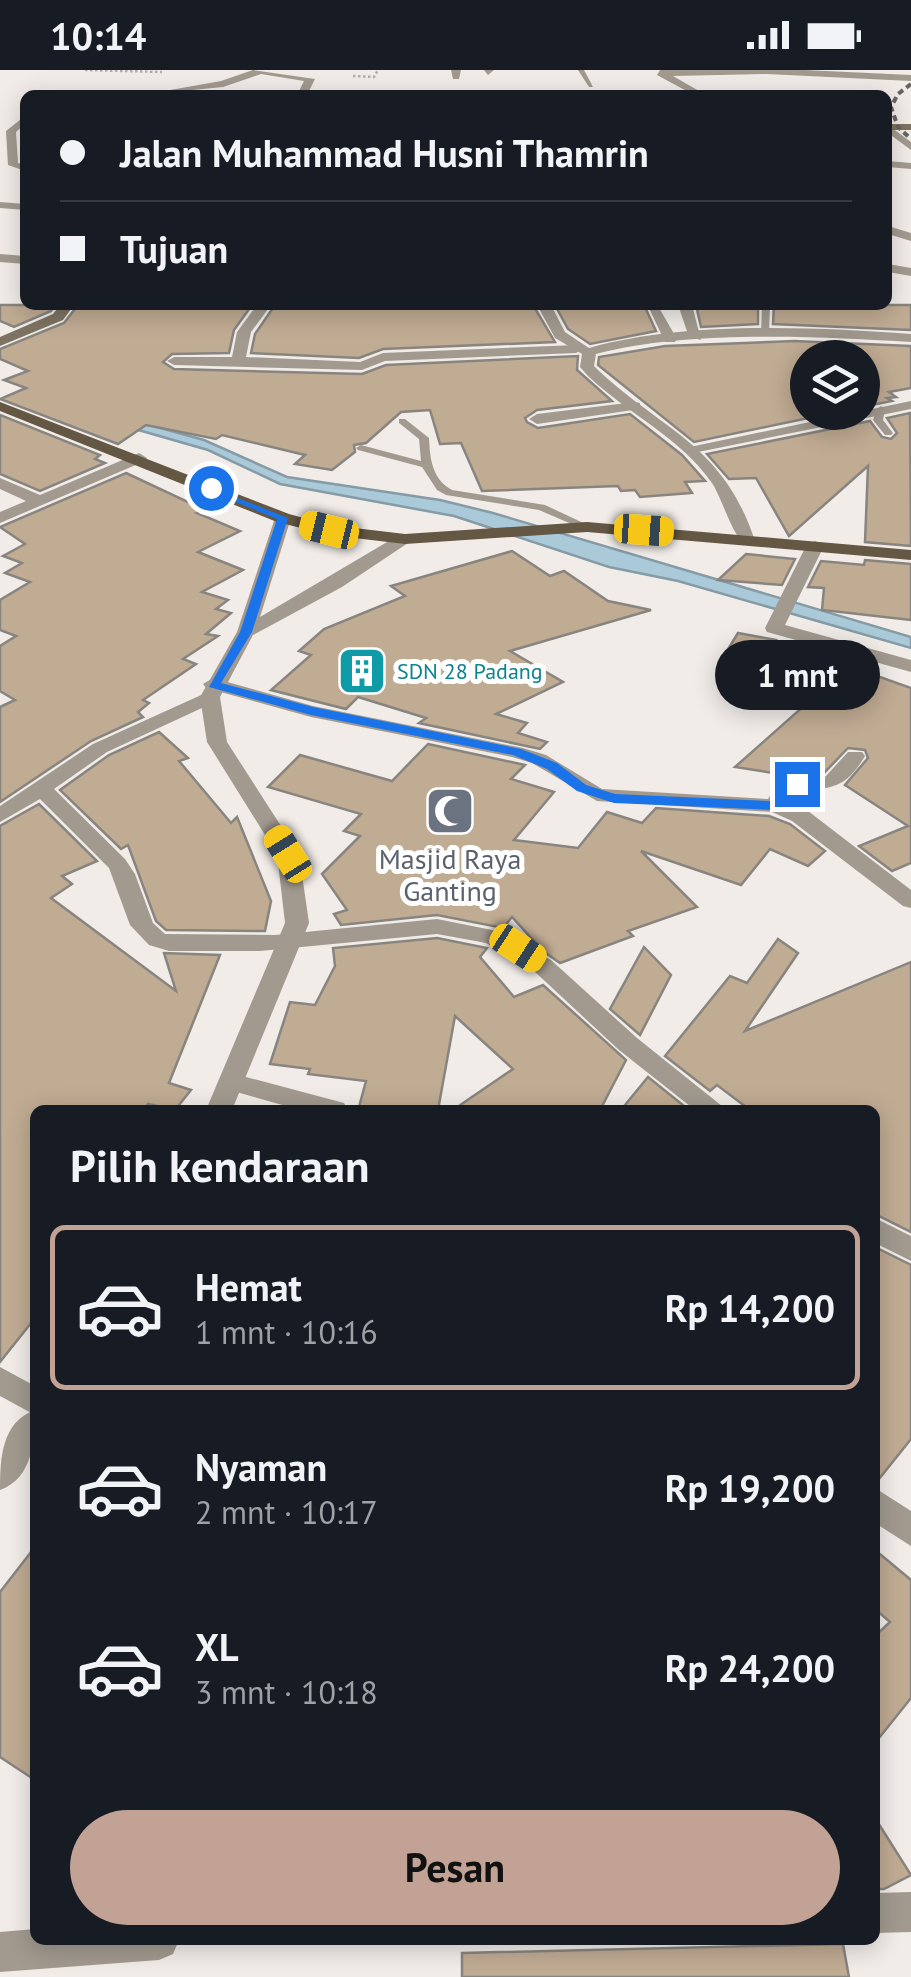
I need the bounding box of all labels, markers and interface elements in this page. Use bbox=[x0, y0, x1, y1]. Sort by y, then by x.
text: 10:14 bbox=[50, 11, 146, 60]
text: Jalan Muhammad Husni Thamrin bbox=[120, 128, 649, 177]
text: Tujuan bbox=[120, 224, 228, 273]
map controls bbox=[790, 340, 880, 430]
button: layers bbox=[790, 340, 880, 430]
route start bbox=[189, 466, 234, 511]
car bbox=[296, 508, 362, 552]
car bbox=[613, 513, 675, 547]
callout: 1 mnt bbox=[714, 639, 880, 709]
building icon: SDN 28 Padang bbox=[336, 645, 388, 697]
text: 1 mnt bbox=[757, 654, 838, 696]
place label: SDN 28 Padang bbox=[397, 657, 543, 685]
route end bbox=[775, 762, 820, 807]
mosque icon: Masjid Raya Ganting bbox=[424, 785, 476, 837]
car bbox=[259, 821, 317, 887]
place label: Masjid Raya Ganting bbox=[379, 840, 521, 909]
car bbox=[485, 919, 551, 977]
text: Pilih kendaraan bbox=[70, 1136, 370, 1194]
text: Hemat bbox=[195, 1262, 302, 1311]
icon: car bbox=[75, 1263, 165, 1353]
text: Rp 14,200 bbox=[665, 1283, 835, 1332]
text: 1 mnt · 10:16 bbox=[195, 1311, 378, 1353]
text: Nyaman bbox=[195, 1442, 327, 1491]
icon: car bbox=[75, 1443, 165, 1533]
text: Rp 19,200 bbox=[665, 1463, 835, 1512]
text: 2 mnt · 10:17 bbox=[195, 1491, 378, 1533]
text: XL bbox=[195, 1622, 239, 1671]
icon: car bbox=[75, 1623, 165, 1713]
text: Rp 24,200 bbox=[665, 1643, 835, 1692]
text: 3 mnt · 10:18 bbox=[195, 1671, 378, 1713]
button: Pesan bbox=[70, 1810, 840, 1925]

